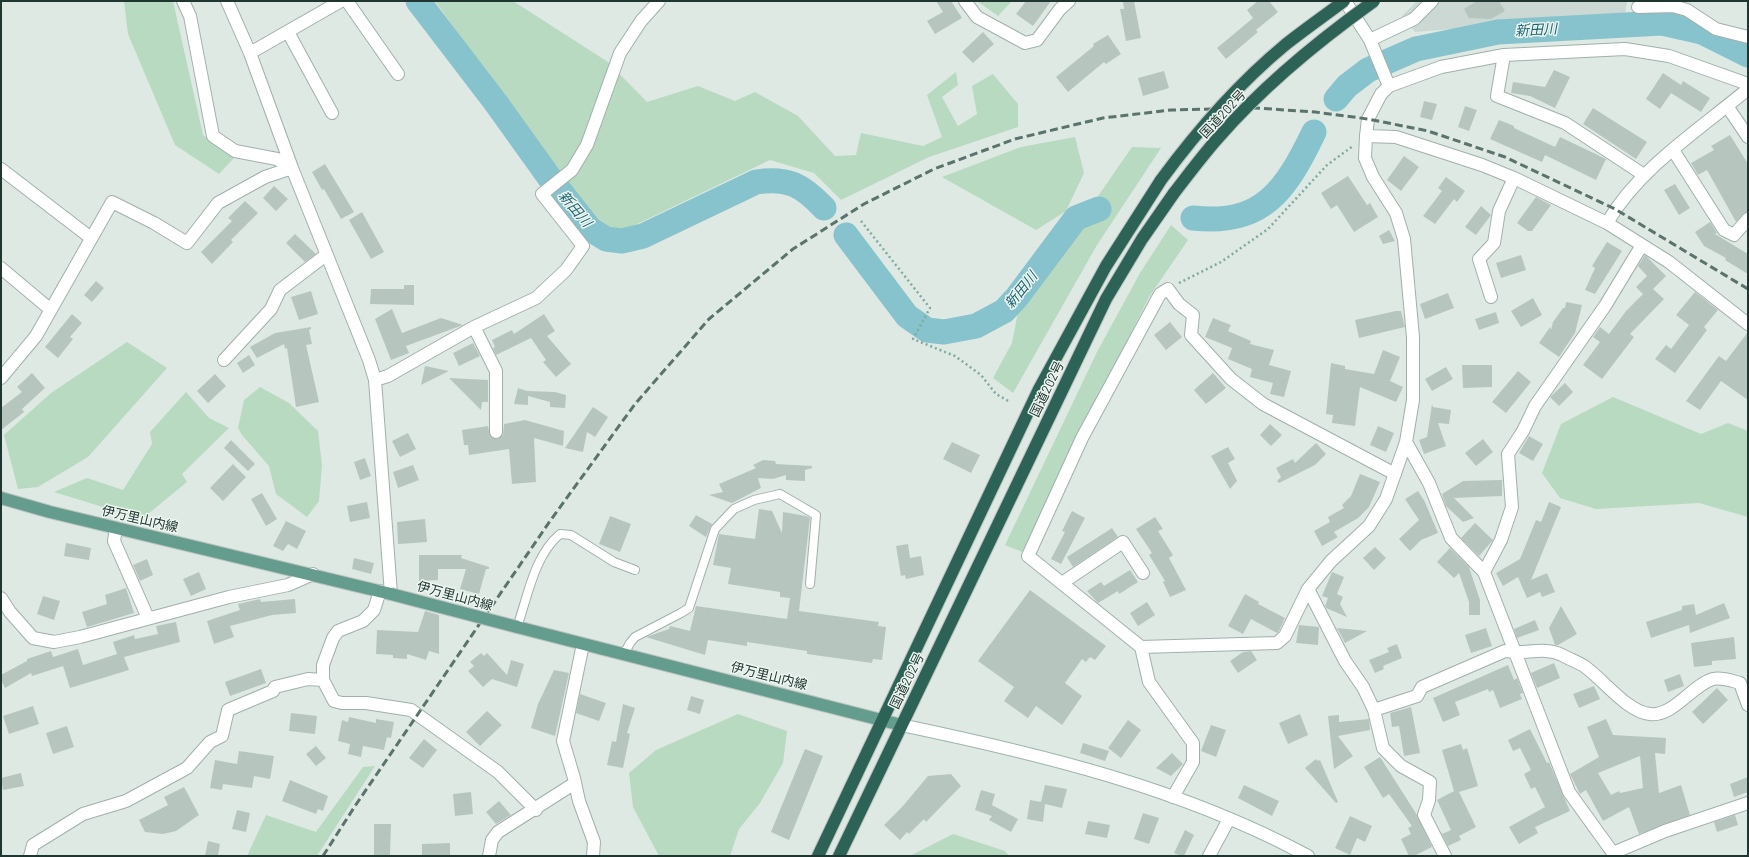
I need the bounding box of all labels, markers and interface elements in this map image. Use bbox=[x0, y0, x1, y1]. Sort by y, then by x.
water label: 新田川 bbox=[1515, 21, 1557, 39]
street label: 国道202号 bbox=[1197, 87, 1249, 141]
water label: 新田川 bbox=[555, 188, 595, 230]
water label: 新田川 bbox=[1001, 268, 1041, 312]
street label: 国道202号 bbox=[1027, 358, 1067, 420]
street label: 伊万里山内線 bbox=[100, 503, 180, 535]
street label: 伊万里山内線 bbox=[415, 578, 495, 614]
street label: 国道202号 bbox=[887, 650, 927, 712]
street label: 伊万里山内線 bbox=[729, 659, 809, 693]

